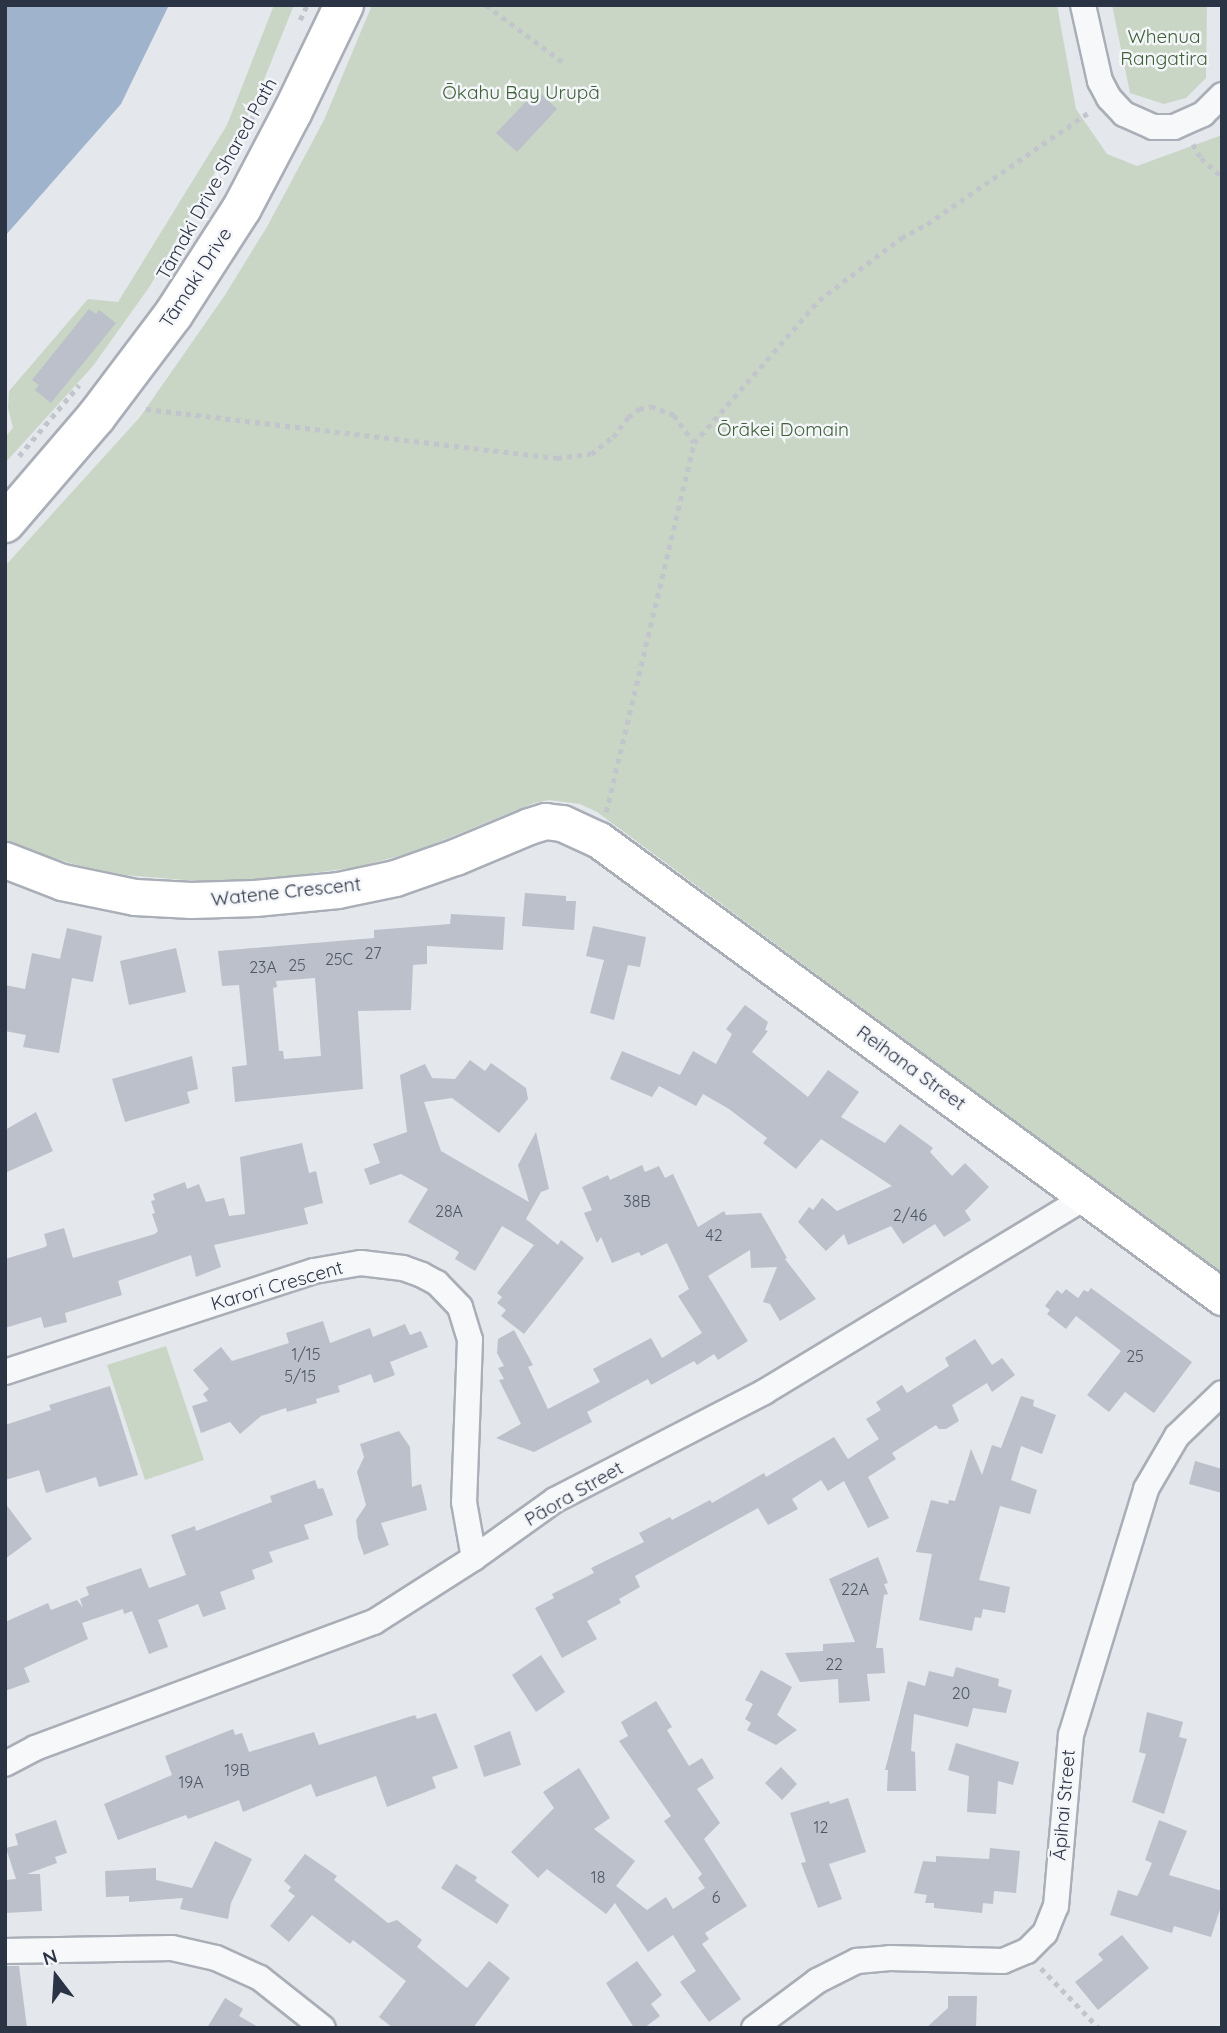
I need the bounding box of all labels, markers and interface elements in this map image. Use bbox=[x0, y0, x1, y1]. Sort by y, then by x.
park label: Whenua Rangatira bbox=[1120, 26, 1208, 70]
street label: Tāmaki Drive Shared Path bbox=[152, 74, 282, 284]
park label: Ōkahu Bay Urupā bbox=[442, 82, 600, 104]
street label: Tāmaki Drive bbox=[155, 224, 237, 332]
park label: Ōrākei Domain bbox=[717, 419, 849, 441]
street label: Watene Crescent bbox=[210, 873, 362, 911]
house number: 27 bbox=[365, 943, 381, 963]
house number: 25C bbox=[325, 949, 353, 969]
house number: 25 bbox=[288, 955, 306, 975]
house number: 23A bbox=[249, 957, 277, 977]
street label: Reihana Street bbox=[852, 1021, 970, 1115]
house number: 38B bbox=[623, 1191, 651, 1211]
house number: 28A bbox=[435, 1201, 463, 1221]
house number: 2/46 bbox=[893, 1205, 927, 1225]
house number: 42 bbox=[705, 1225, 723, 1245]
street label: Karori Crescent bbox=[208, 1256, 346, 1316]
house number: 1/15 bbox=[292, 1344, 320, 1364]
house number: 25 bbox=[1126, 1346, 1144, 1366]
house number: 5/15 bbox=[284, 1366, 316, 1386]
street label: Pāora Street bbox=[521, 1457, 627, 1531]
house number: 22A bbox=[841, 1579, 869, 1599]
house number: 22 bbox=[825, 1654, 843, 1674]
house number: 20 bbox=[952, 1683, 970, 1703]
street label: Āpihai Street bbox=[1048, 1749, 1080, 1861]
house number: 19B bbox=[224, 1760, 250, 1780]
house number: 19A bbox=[178, 1772, 204, 1792]
house number: 12 bbox=[814, 1817, 828, 1837]
house number: 18 bbox=[591, 1867, 605, 1887]
house number: 6 bbox=[712, 1887, 720, 1907]
north arrow bbox=[21, 1942, 91, 2012]
text: N bbox=[40, 1943, 60, 1970]

